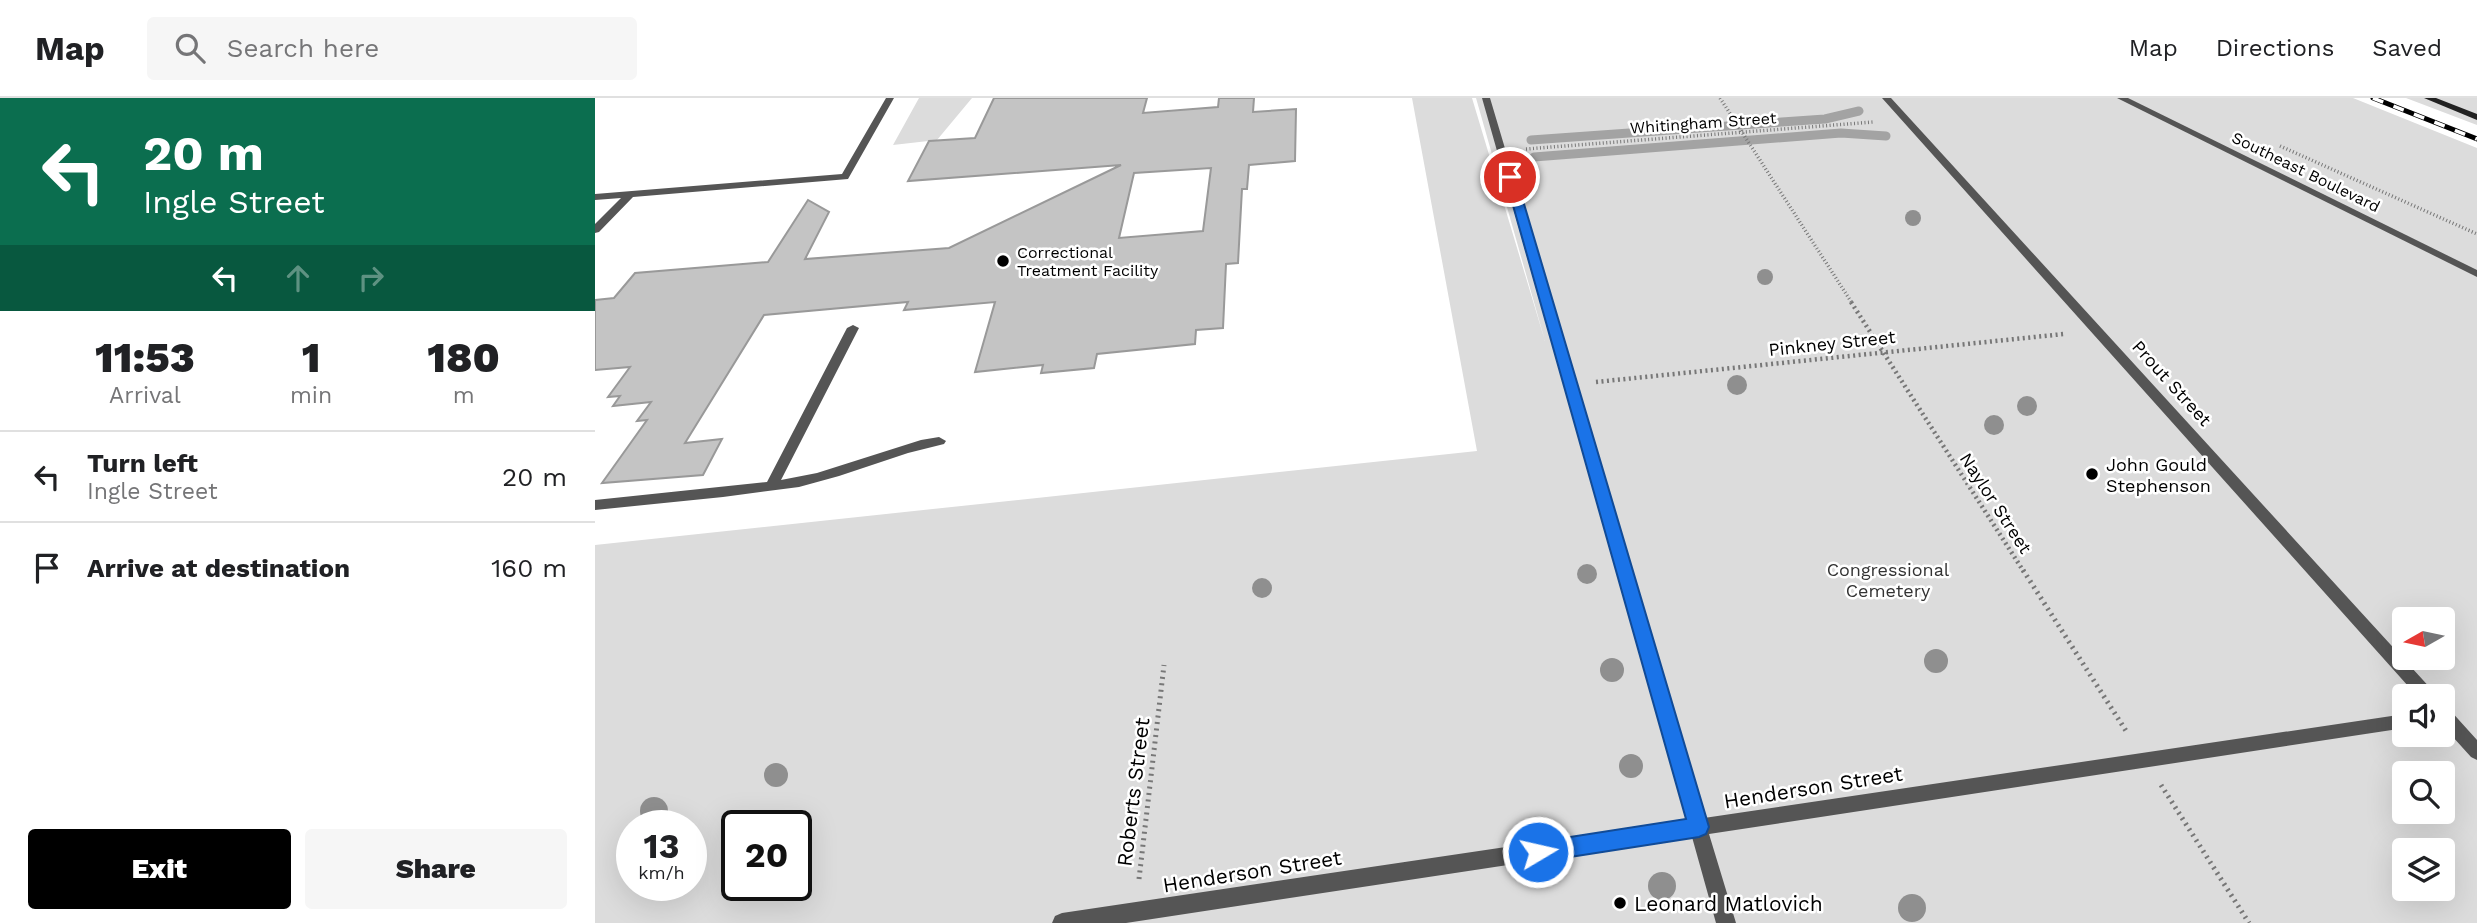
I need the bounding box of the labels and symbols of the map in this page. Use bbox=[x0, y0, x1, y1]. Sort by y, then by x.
street label: Whitingham Street bbox=[1629, 108, 1777, 138]
street label: Southeast Boulevard bbox=[2229, 128, 2383, 216]
pin bbox=[1480, 147, 1540, 207]
place label: Correctional Treatment Facility bbox=[1017, 243, 1159, 280]
marker: Correctional Treatment Facility bbox=[995, 253, 1011, 269]
street label: Pinkney Street bbox=[1768, 326, 1897, 360]
street label: Prout Street bbox=[2128, 336, 2216, 430]
street label: Naylor Street bbox=[1956, 449, 2037, 558]
place label: John Gould Stephenson bbox=[2106, 454, 2211, 496]
marker: John Gould Stephenson bbox=[2084, 466, 2100, 482]
park label: Congressional Cemetery bbox=[1827, 559, 1950, 601]
north arrow bbox=[2392, 607, 2455, 670]
street label: Roberts Street bbox=[1111, 716, 1155, 868]
street label: Henderson Street bbox=[1722, 760, 1904, 813]
speed limit sign: 20 bbox=[721, 810, 812, 901]
position arrow bbox=[1501, 815, 1575, 889]
street label: Henderson Street bbox=[1161, 844, 1343, 897]
place label: Leonard Matlovich bbox=[1634, 891, 1823, 916]
marker: Leonard Matlovich bbox=[1612, 895, 1628, 911]

